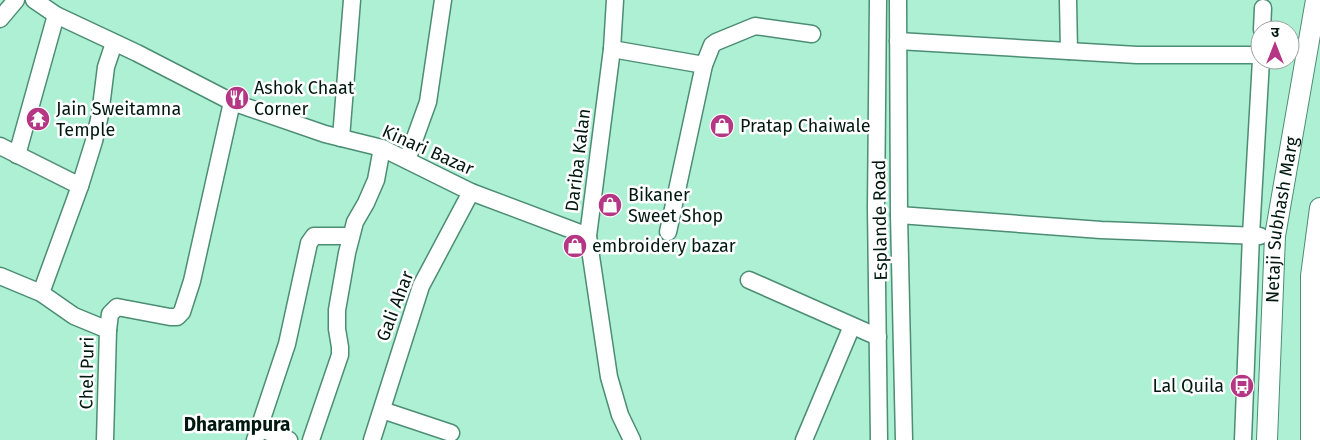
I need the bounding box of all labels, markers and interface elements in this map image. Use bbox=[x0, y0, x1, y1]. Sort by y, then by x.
north arrow bbox=[1250, 20, 1300, 70]
text: उ bbox=[1271, 24, 1280, 41]
place label: Ashok Chaat Corner bbox=[254, 77, 355, 120]
restaurant icon: Ashok Chaat Corner bbox=[224, 85, 250, 111]
place label: Jain Sweitamna Temple bbox=[56, 98, 181, 141]
temple icon: Jain Sweitamna Temple bbox=[25, 106, 51, 132]
street label: Dariba Kalan bbox=[561, 107, 595, 213]
shop icon: Pratap Chaiwale bbox=[709, 113, 735, 139]
place label: Pratap Chaiwale bbox=[740, 115, 870, 137]
street label: Kinari Bazar bbox=[379, 120, 477, 180]
street label: Netaji Subhash Marg bbox=[1261, 134, 1303, 303]
street label: Esplande Road bbox=[868, 159, 892, 281]
place label: Bikaner Sweet Shop bbox=[628, 184, 723, 227]
shop icon: Bikaner Sweet Shop bbox=[597, 192, 623, 218]
shop icon: embroidery bazar bbox=[562, 233, 588, 259]
place label: embroidery bazar bbox=[592, 235, 736, 257]
street label: Gali Ahar bbox=[372, 268, 418, 344]
street label: Chel Puri bbox=[75, 336, 99, 410]
bus stop icon: Lal Quila bbox=[1229, 373, 1255, 399]
place label: Lal Quila bbox=[1153, 375, 1224, 397]
district label: Dharampura bbox=[184, 413, 290, 436]

